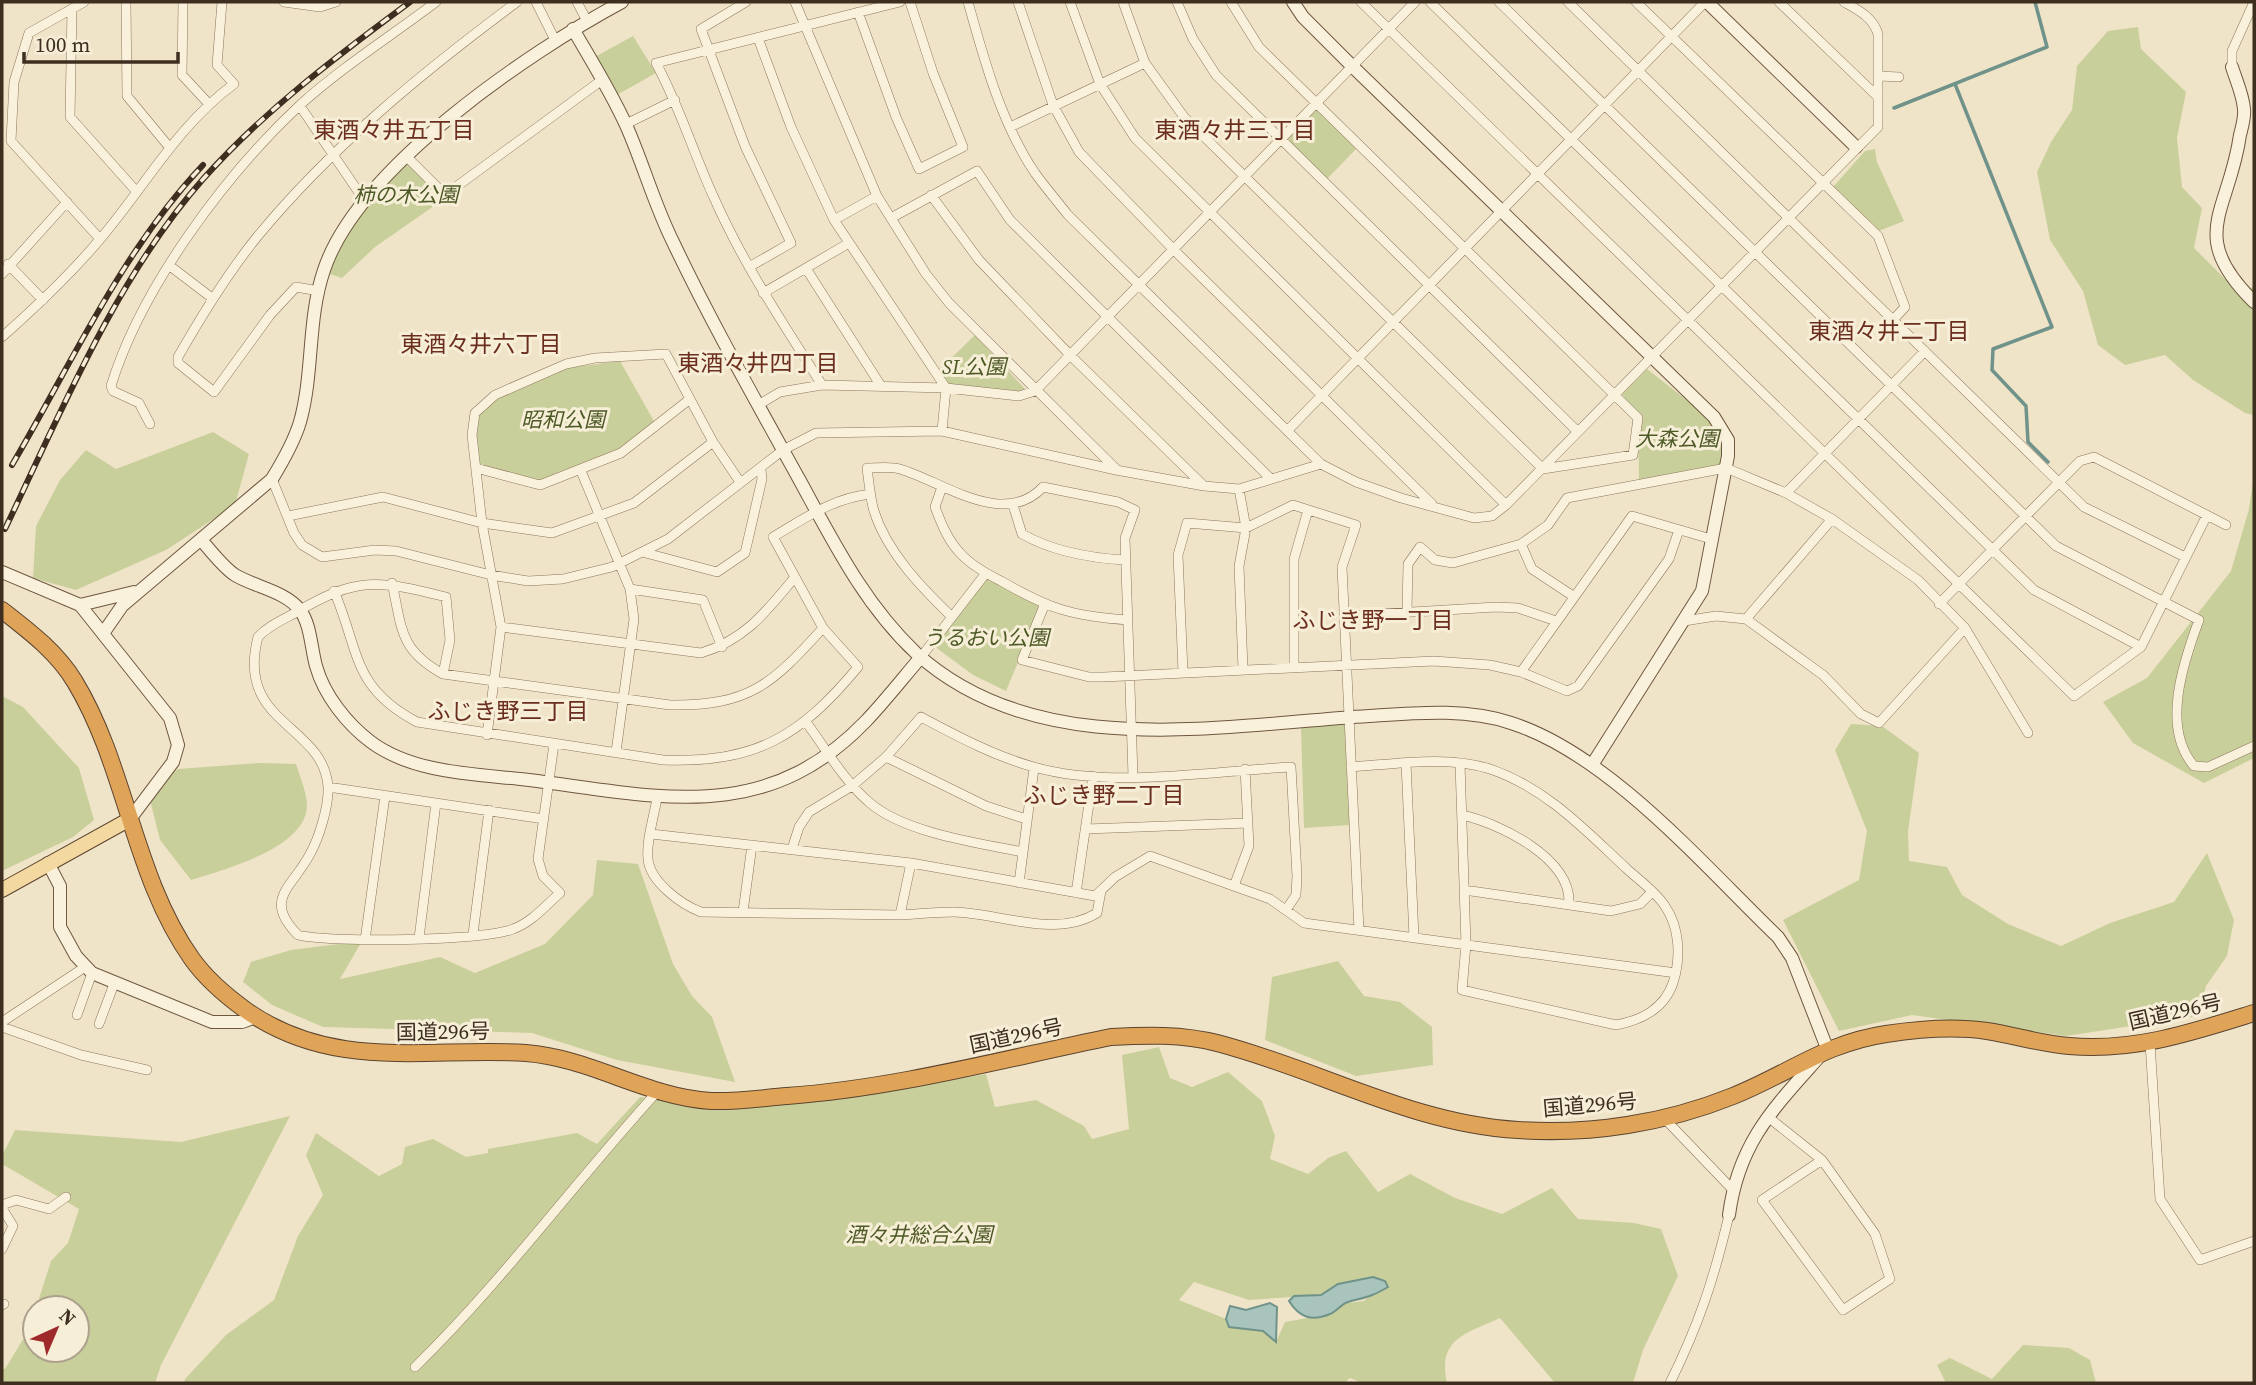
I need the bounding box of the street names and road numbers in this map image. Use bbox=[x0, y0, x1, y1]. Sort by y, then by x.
street label: 国道296号 bbox=[2126, 987, 2224, 1036]
street label: 国道296号 bbox=[967, 1012, 1065, 1060]
street label: 国道296号 bbox=[395, 1016, 490, 1047]
street label: 国道296号 bbox=[1542, 1086, 1638, 1123]

